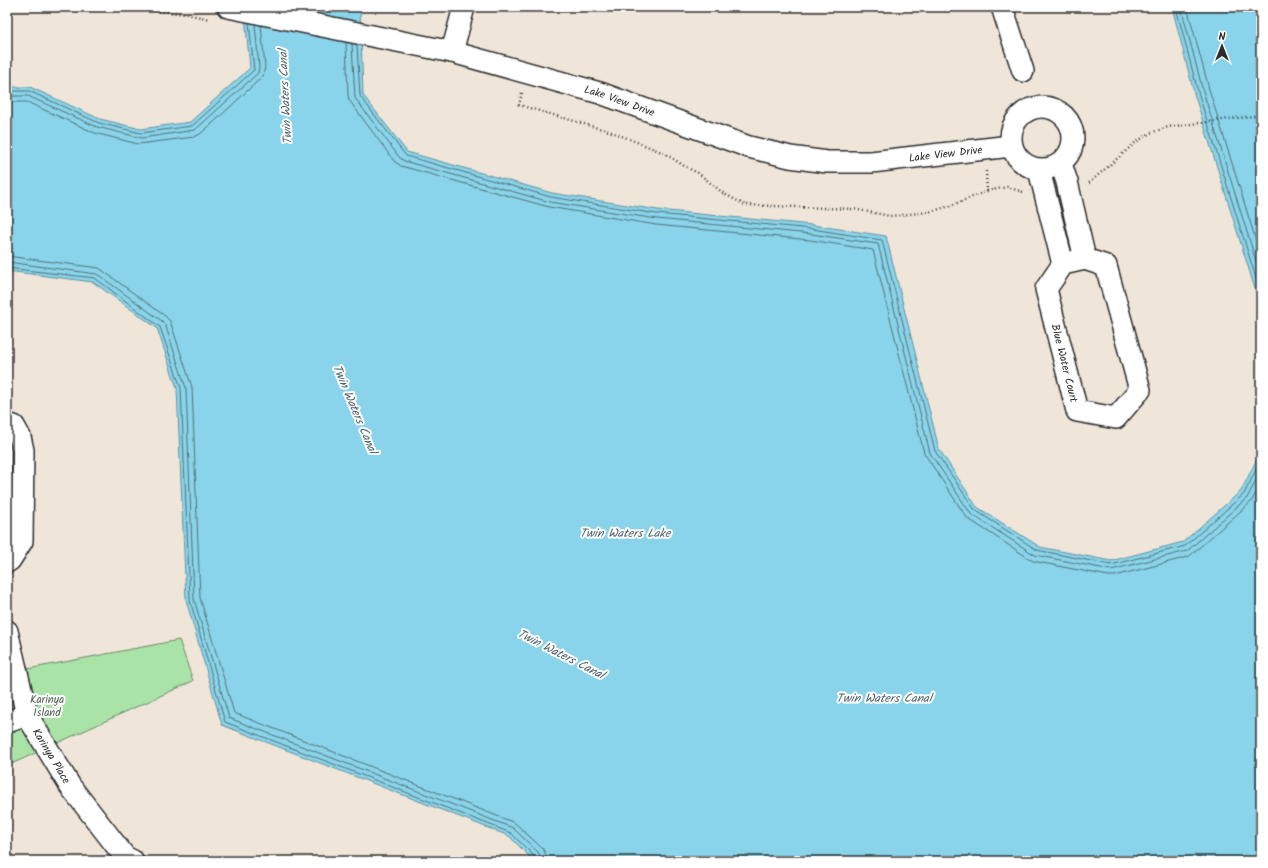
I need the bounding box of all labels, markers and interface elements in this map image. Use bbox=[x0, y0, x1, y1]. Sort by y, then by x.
north arrow bbox=[1202, 26, 1242, 66]
text: N bbox=[1219, 28, 1226, 46]
water label: Twin Waters Canal bbox=[273, 47, 297, 145]
street label: Lake View Drive bbox=[582, 81, 657, 122]
street label: Lake View Drive bbox=[908, 141, 983, 168]
street label: Blue Water Court bbox=[1046, 322, 1083, 405]
water label: Twin Waters Canal bbox=[327, 362, 383, 459]
water label: Twin Waters Lake bbox=[580, 524, 672, 543]
water label: Twin Waters Canal bbox=[514, 624, 609, 685]
water label: Twin Waters Canal bbox=[836, 689, 934, 708]
park label: Karinya Island bbox=[30, 691, 64, 722]
street label: Karinya Place bbox=[27, 725, 75, 788]

